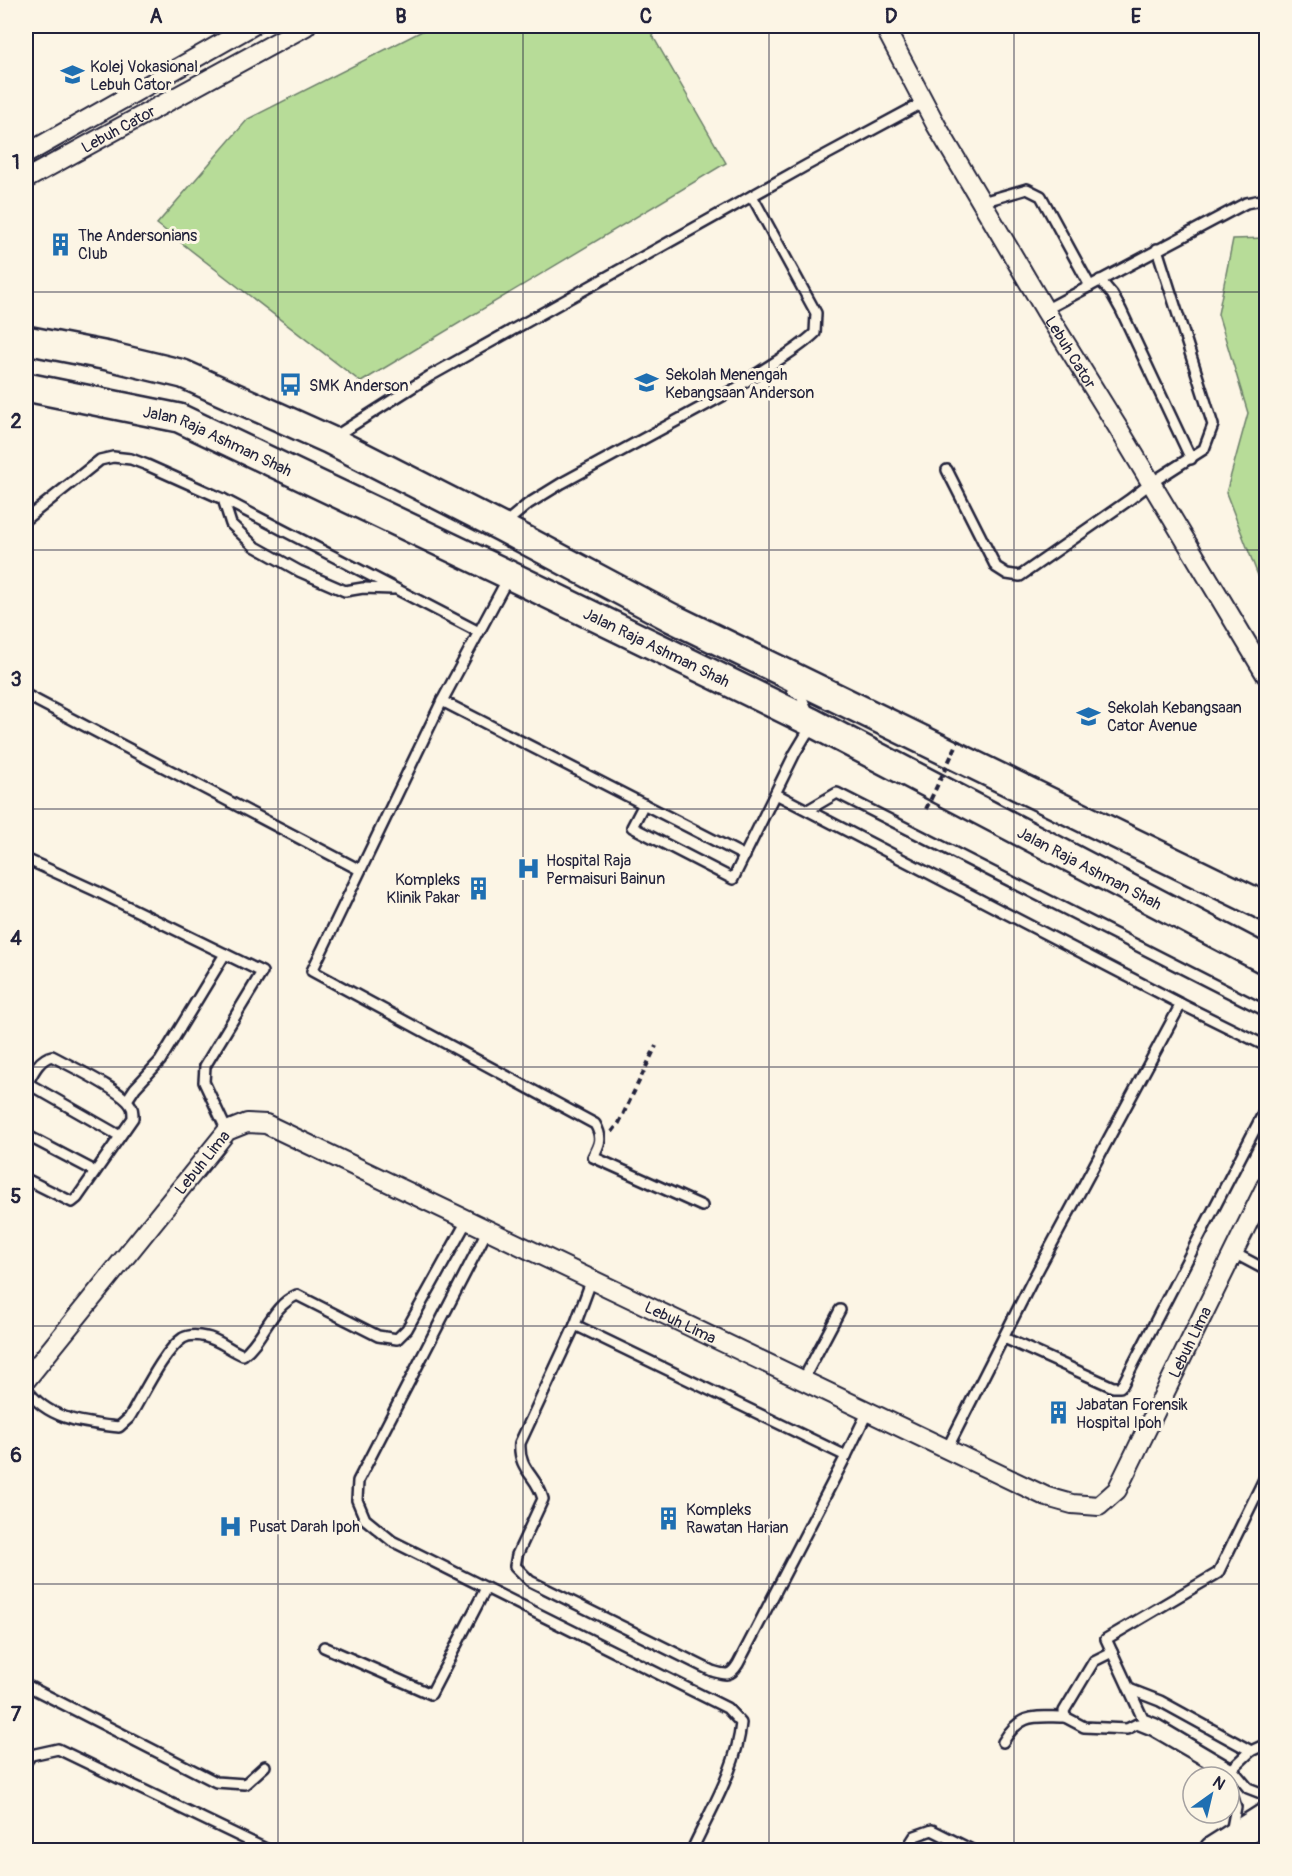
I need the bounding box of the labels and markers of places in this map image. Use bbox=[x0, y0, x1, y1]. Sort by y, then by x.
place label: Kolej Vokasional Lebuh Cator bbox=[90, 57, 198, 95]
school or university icon: Kolej Vokasional Lebuh Cator bbox=[59, 62, 85, 88]
place label: The Andersonians Club bbox=[78, 226, 197, 264]
building icon: The Andersonians Club bbox=[47, 231, 73, 257]
place label: Sekolah Menengah Kebangsaan Anderson bbox=[665, 365, 814, 403]
school or university icon: Sekolah Menengah Kebangsaan Anderson bbox=[634, 370, 660, 396]
bus stop icon: SMK Anderson bbox=[278, 372, 304, 398]
place label: SMK Anderson bbox=[309, 376, 409, 396]
place label: Sekolah Kebangsaan Cator Avenue bbox=[1107, 698, 1242, 736]
school or university icon: Sekolah Kebangsaan Cator Avenue bbox=[1076, 703, 1102, 729]
place label: Hospital Raja Permaisuri Bainun bbox=[546, 851, 665, 889]
hospital icon: Hospital Raja Permaisuri Bainun bbox=[515, 856, 541, 882]
place label: Kompleks Klinik Pakar bbox=[386, 870, 460, 908]
building icon: Kompleks Klinik Pakar bbox=[465, 875, 491, 901]
place label: Jabatan Forensik Hospital Ipoh bbox=[1076, 1395, 1188, 1433]
building icon: Jabatan Forensik Hospital Ipoh bbox=[1045, 1400, 1071, 1426]
place label: Kompleks Rawatan Harian bbox=[686, 1500, 789, 1538]
building icon: Kompleks Rawatan Harian bbox=[655, 1505, 681, 1531]
hospital icon: Pusat Darah Ipoh bbox=[218, 1513, 244, 1539]
place label: Pusat Darah Ipoh bbox=[249, 1517, 360, 1537]

